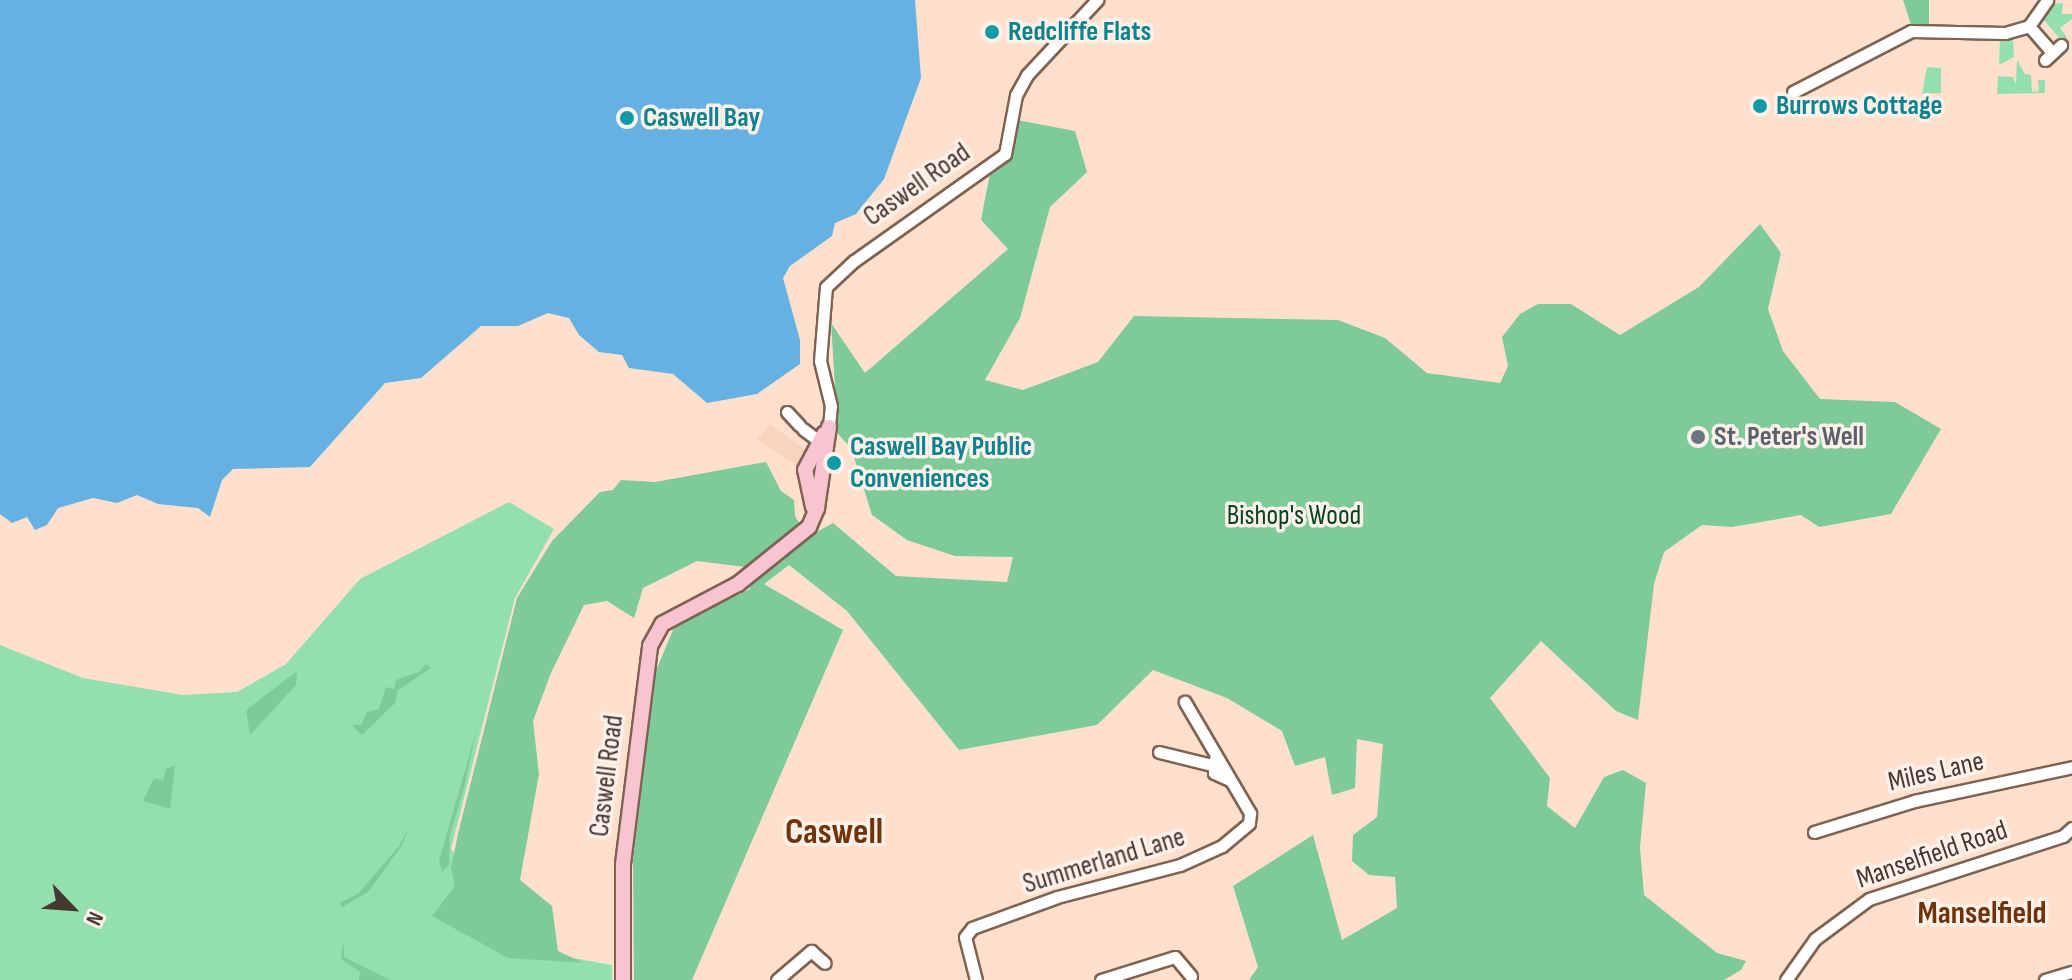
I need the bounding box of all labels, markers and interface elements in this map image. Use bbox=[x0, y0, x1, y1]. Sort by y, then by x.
place label: Redcliffe Flats bbox=[1008, 15, 1151, 49]
marker: Redcliffe Flats bbox=[983, 23, 1001, 41]
place label: Burrows Cottage bbox=[1776, 89, 1943, 123]
marker: Burrows Cottage bbox=[1751, 97, 1769, 115]
place label: Caswell Bay bbox=[643, 101, 760, 135]
marker: Caswell Bay bbox=[618, 109, 636, 127]
street label: Caswell Road bbox=[857, 136, 977, 234]
place label: St. Peter's Well bbox=[1714, 420, 1864, 454]
marker: St. Peter's Well bbox=[1689, 428, 1707, 446]
place label: Caswell Bay Public Conveniences bbox=[850, 430, 1032, 496]
marker: Caswell Bay Public Conveniences bbox=[825, 454, 843, 472]
park label: Bishop's Wood bbox=[1227, 499, 1361, 533]
street label: Caswell Road bbox=[583, 713, 631, 839]
street label: Miles Lane bbox=[1885, 745, 1987, 799]
district label: Caswell bbox=[785, 811, 883, 855]
street label: Manselfield Road bbox=[1852, 813, 2012, 897]
street label: Summerland Lane bbox=[1019, 820, 1189, 902]
north arrow bbox=[32, 868, 112, 948]
district label: Manselfield bbox=[1917, 895, 2047, 933]
text: N bbox=[79, 907, 109, 929]

